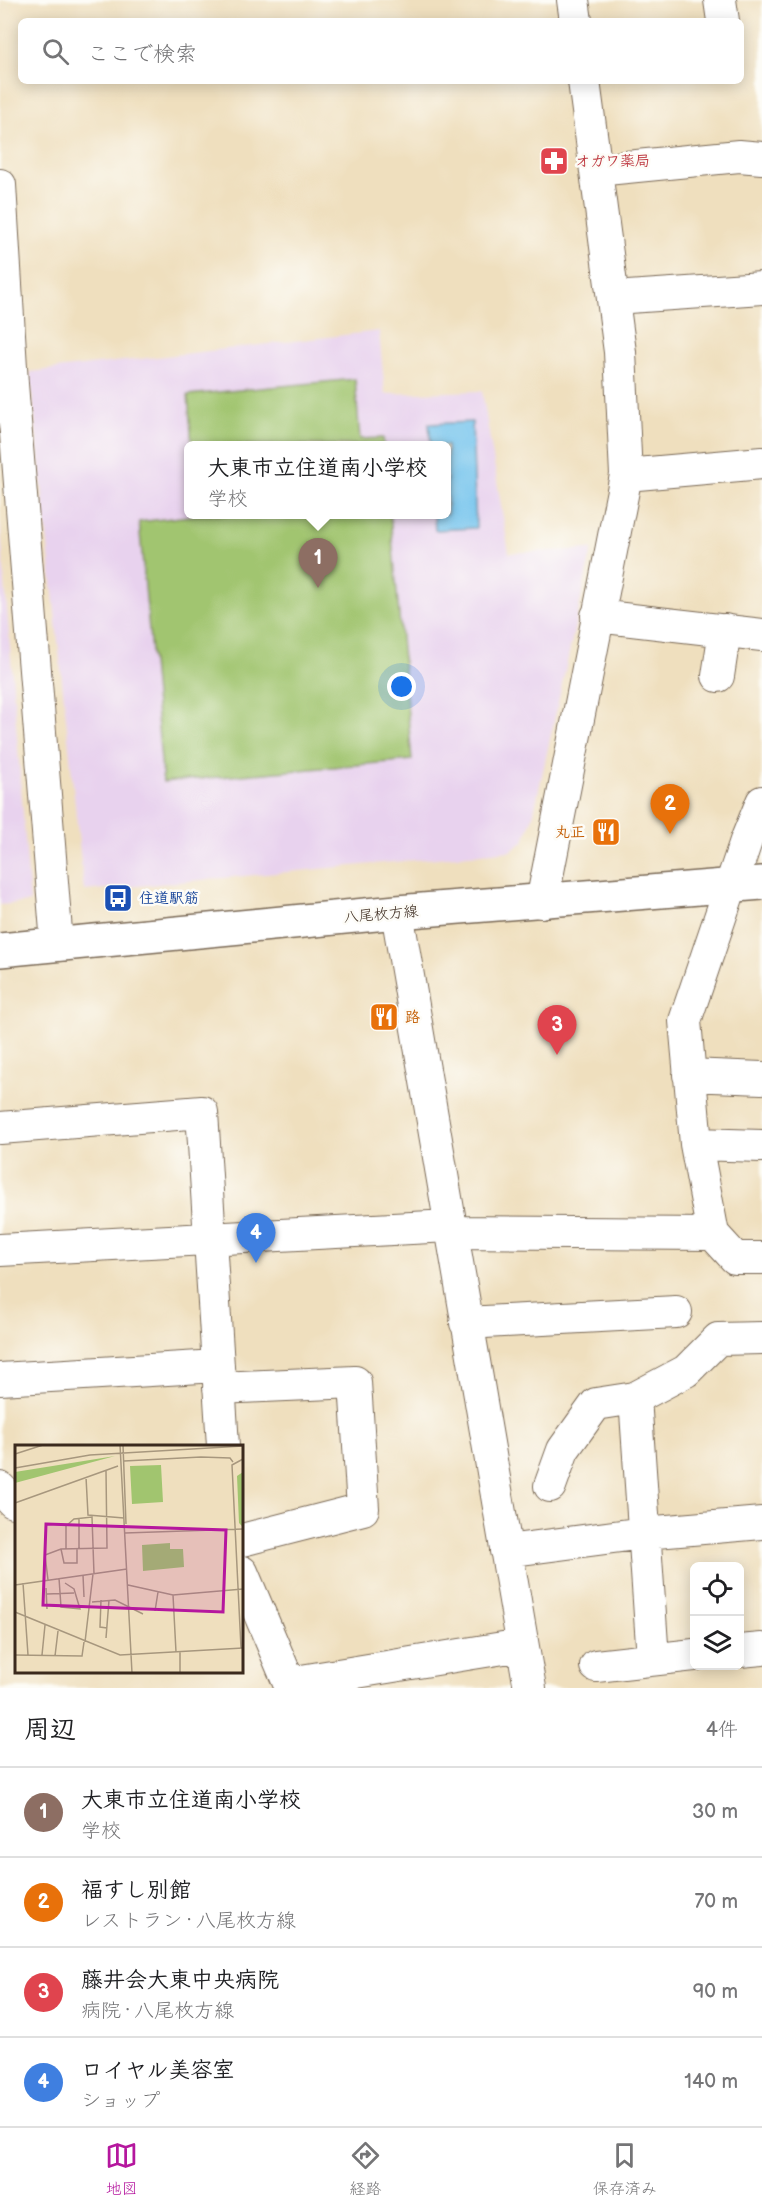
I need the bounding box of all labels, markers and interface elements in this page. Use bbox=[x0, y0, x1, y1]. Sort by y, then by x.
search box bbox=[18, 18, 744, 84]
icon: search bbox=[39, 35, 72, 68]
text: ここで検索 bbox=[87, 41, 197, 68]
pharmacy icon: オガワ薬局 bbox=[538, 145, 570, 177]
place label: オガワ薬局 bbox=[575, 152, 650, 171]
popup bbox=[184, 441, 451, 519]
text: 大東市立住道南小学校 bbox=[207, 455, 428, 482]
text: 学校 bbox=[207, 487, 247, 511]
pin: 1 bbox=[298, 538, 338, 588]
your location bbox=[387, 672, 416, 701]
pin: 2 bbox=[650, 784, 690, 834]
restaurant icon: 丸正 bbox=[590, 816, 622, 848]
place label: 丸正 bbox=[555, 823, 585, 842]
bus stop icon: 住道駅筋 bbox=[102, 882, 134, 914]
place label: 住道駅筋 bbox=[139, 889, 199, 908]
street label: 八尾枚方線 bbox=[343, 902, 419, 927]
restaurant icon: 路 bbox=[368, 1001, 400, 1033]
pin: 3 bbox=[538, 1006, 576, 1055]
place label: 路 bbox=[405, 1008, 420, 1027]
pin: 4 bbox=[236, 1214, 276, 1263]
inset map bbox=[15, 1445, 243, 1673]
map controls bbox=[690, 1562, 744, 1670]
button: locate bbox=[690, 1562, 744, 1616]
button: layers bbox=[690, 1616, 744, 1670]
text: 周辺 bbox=[24, 1715, 76, 1746]
text: 4件 bbox=[706, 1718, 738, 1742]
text: 大東市立住道南小学校 bbox=[81, 1787, 301, 1814]
text: 1 bbox=[39, 1800, 48, 1824]
text: 30 m bbox=[692, 1800, 738, 1824]
text: 学校 bbox=[81, 1819, 121, 1843]
text: 福すし別館 bbox=[81, 1877, 191, 1904]
text: 2 bbox=[38, 1890, 49, 1914]
text: 70 m bbox=[694, 1890, 738, 1914]
text: レストラン · 八尾枚方線 bbox=[81, 1909, 296, 1933]
text: 藤井会大東中央病院 bbox=[81, 1967, 279, 1994]
text: 3 bbox=[38, 1980, 49, 2004]
text: 90 m bbox=[693, 1980, 738, 2004]
text: 病院 · 八尾枚方線 bbox=[81, 1999, 234, 2023]
text: ロイヤル美容室 bbox=[81, 2057, 235, 2084]
text: 4 bbox=[38, 2070, 49, 2094]
text: 140 m bbox=[684, 2070, 738, 2094]
text: ショップ bbox=[81, 2089, 160, 2113]
tab: 地図 bbox=[105, 2139, 138, 2199]
tab: 経路 bbox=[349, 2139, 382, 2199]
tab: 保存済み bbox=[593, 2139, 657, 2199]

